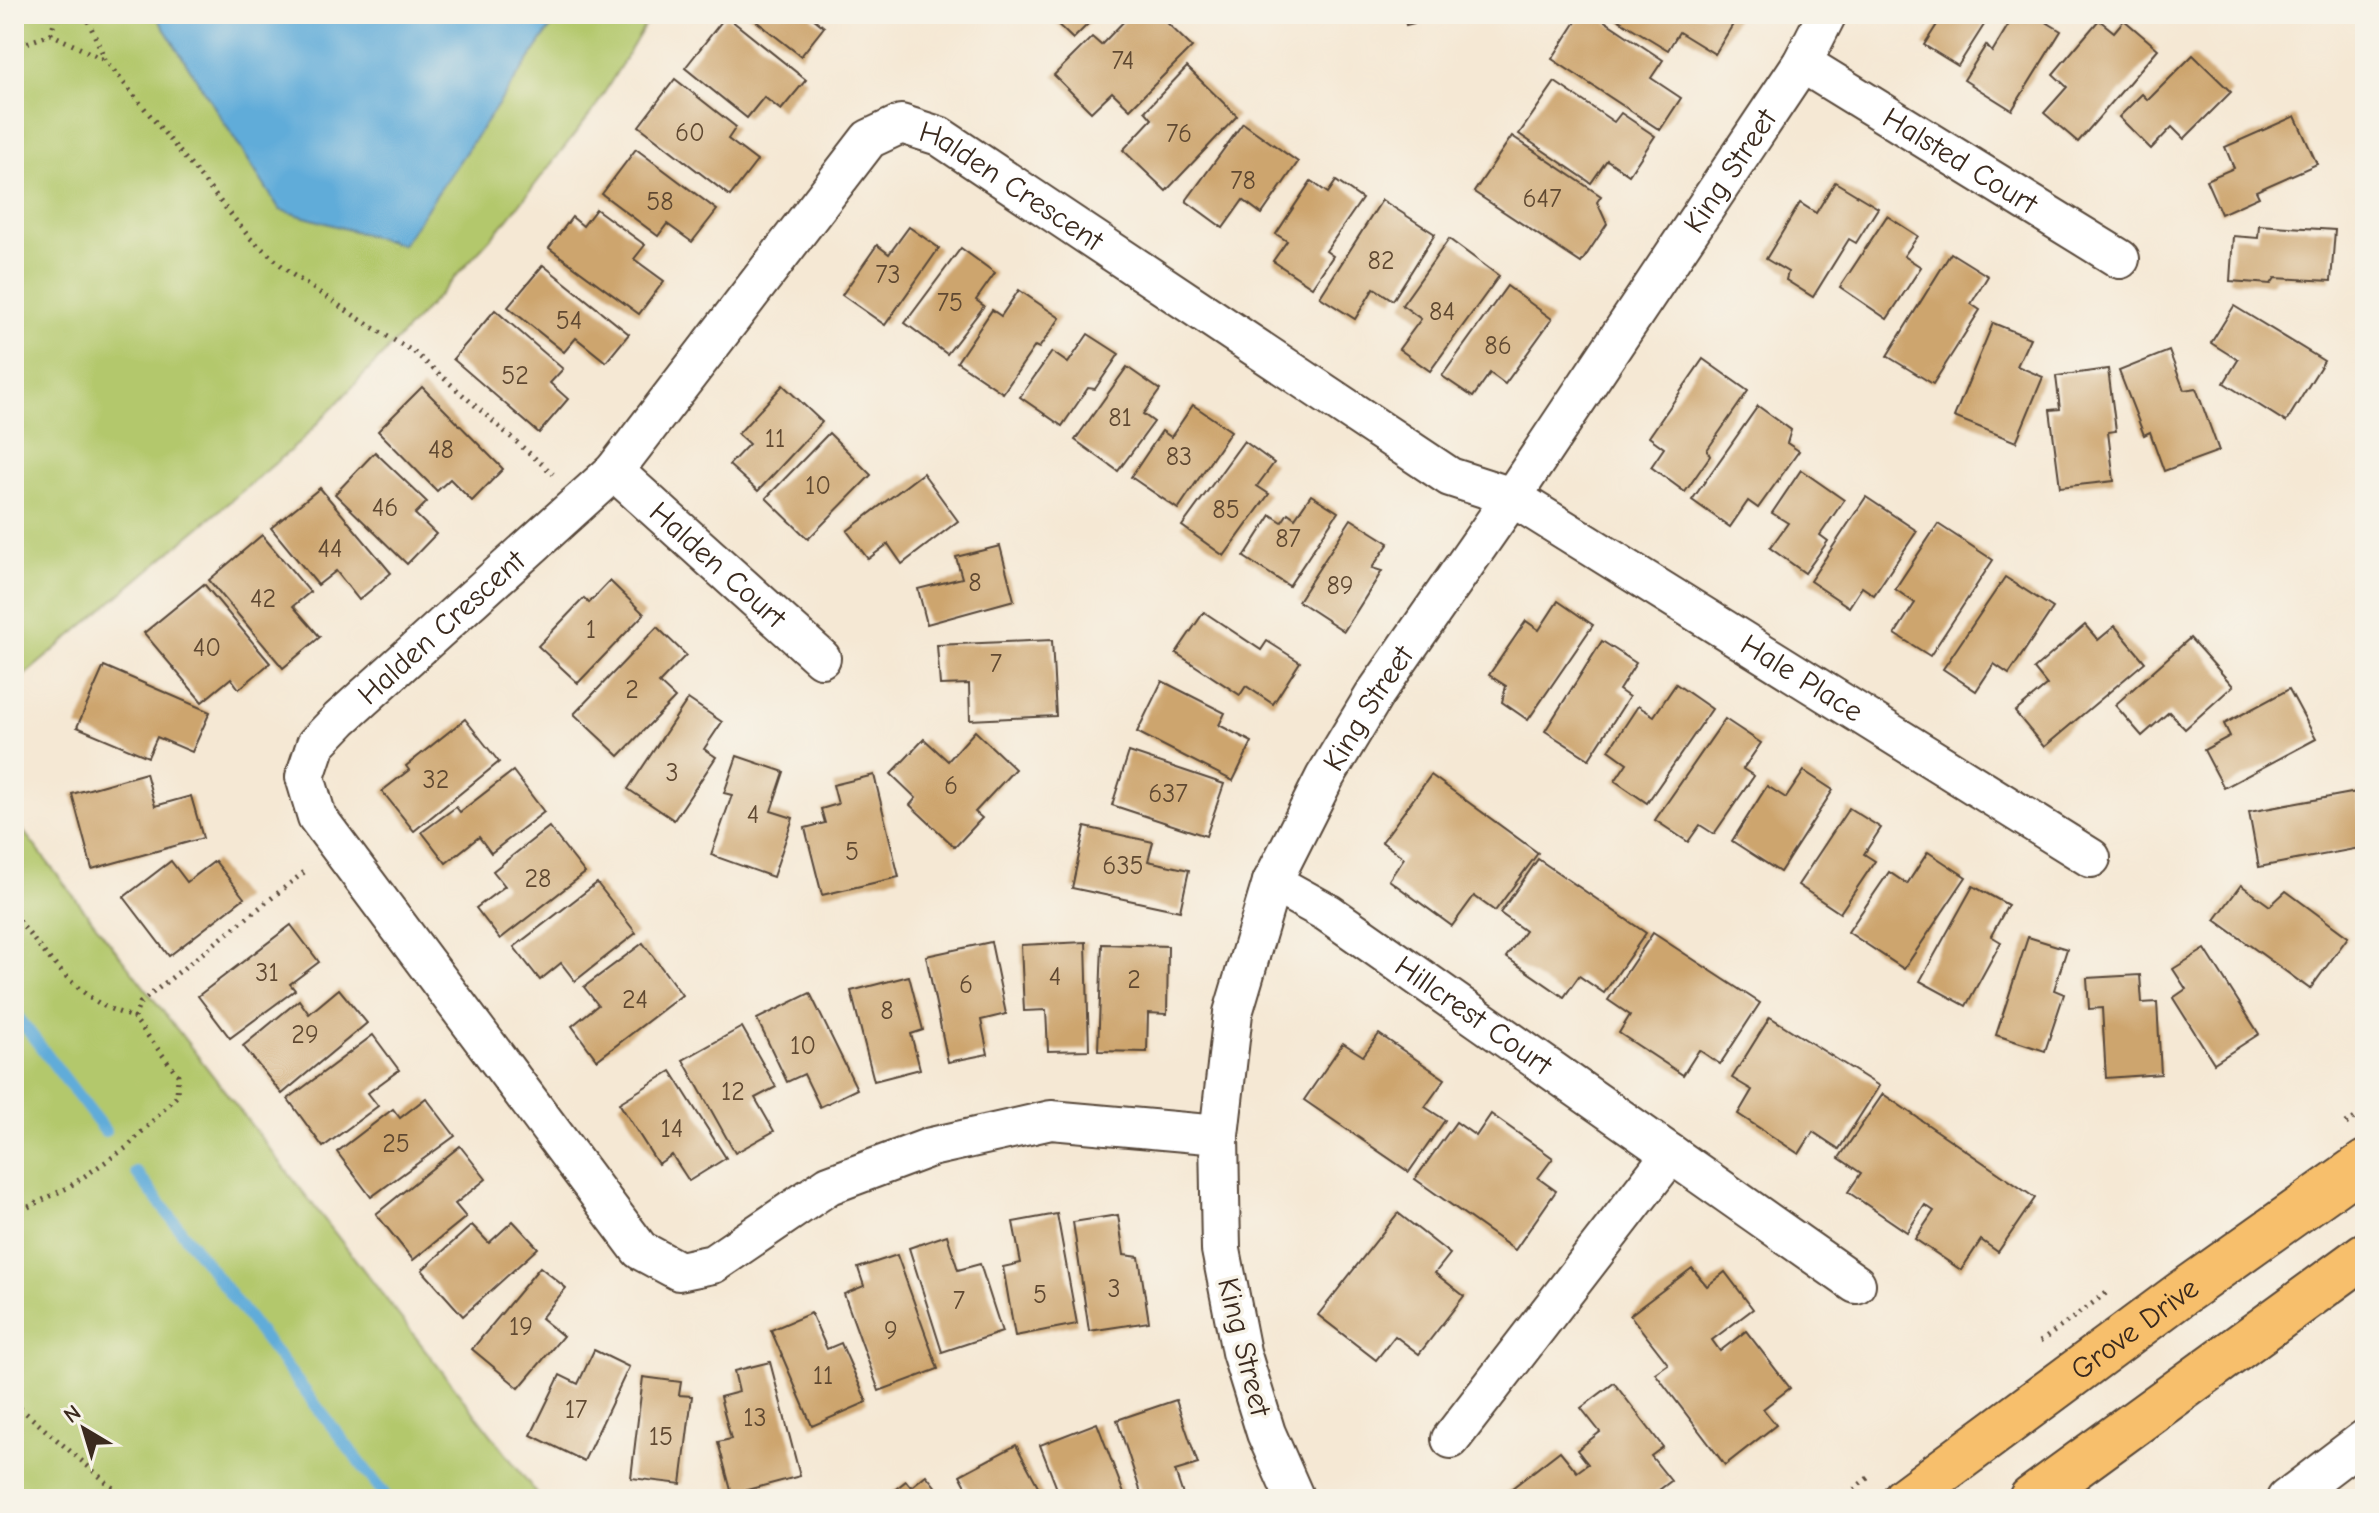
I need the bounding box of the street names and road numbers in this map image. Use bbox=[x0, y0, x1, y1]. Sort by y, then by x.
street label: Halsted Court bbox=[1877, 100, 2045, 222]
street label: King Street bbox=[1676, 101, 1785, 239]
street label: Halden Crescent bbox=[915, 114, 1111, 259]
street label: Halden Court bbox=[643, 494, 794, 636]
street label: Halden Crescent bbox=[351, 542, 533, 712]
street label: Hale Place bbox=[1735, 627, 1870, 729]
street label: King Street bbox=[1315, 638, 1421, 777]
street label: Hillcrest Court bbox=[1388, 948, 1560, 1083]
street label: Grove Drive bbox=[2064, 1270, 2205, 1387]
street label: King Street bbox=[1210, 1274, 1278, 1421]

